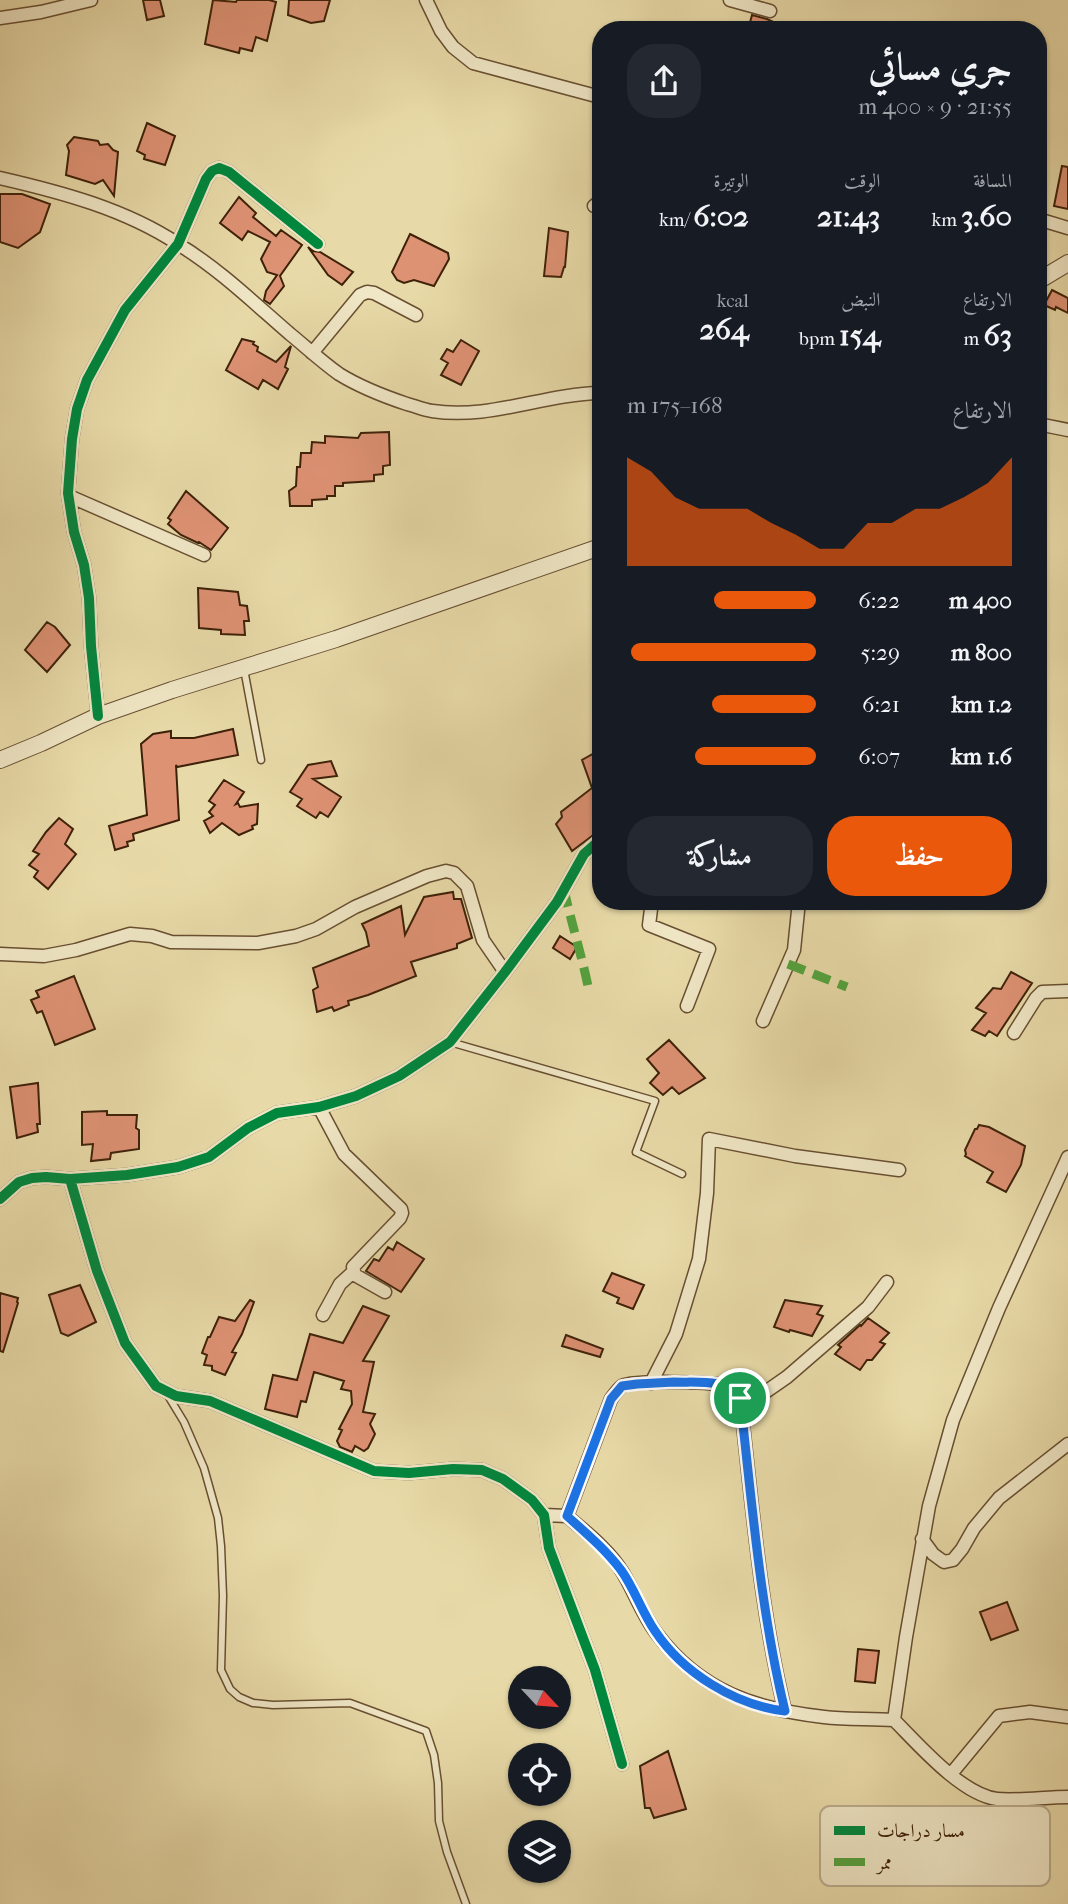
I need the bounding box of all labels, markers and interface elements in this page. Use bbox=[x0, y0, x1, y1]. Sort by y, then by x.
button: share bbox=[627, 44, 701, 118]
text: جري مسائي bbox=[868, 44, 1012, 89]
text: 21:55 · 9 × 400 m bbox=[858, 93, 1012, 120]
text: الوتيرة bbox=[714, 170, 749, 192]
text: الوقت bbox=[844, 170, 880, 192]
text: المسافة bbox=[973, 170, 1012, 192]
text: 6:02 bbox=[693, 199, 749, 234]
text: 21:43 bbox=[817, 199, 880, 234]
text: 3.60 bbox=[961, 199, 1012, 234]
text: /km bbox=[659, 209, 693, 231]
text: km bbox=[931, 209, 961, 231]
text: النبض bbox=[841, 289, 880, 311]
text: الارتفاع bbox=[963, 289, 1012, 311]
text: kcal bbox=[717, 290, 749, 312]
text: 264 bbox=[699, 312, 749, 347]
text: 154 bbox=[839, 318, 880, 353]
text: 63 bbox=[983, 318, 1012, 353]
text: bpm bbox=[799, 328, 839, 350]
text: m bbox=[964, 328, 983, 350]
text: 168–175 m bbox=[627, 392, 722, 419]
text: الارتفاع bbox=[952, 397, 1012, 424]
text: 6:22 bbox=[858, 587, 900, 614]
text: 400 m bbox=[949, 587, 1012, 614]
text: 5:29 bbox=[861, 639, 900, 666]
text: 800 m bbox=[951, 639, 1012, 666]
text: 6:21 bbox=[862, 691, 900, 718]
text: 1.2 km bbox=[952, 691, 1012, 718]
text: 6:07 bbox=[858, 743, 900, 770]
text: 1.6 km bbox=[951, 743, 1012, 770]
button: مشاركة bbox=[627, 816, 813, 896]
button: حفظ bbox=[827, 816, 1012, 896]
pin bbox=[710, 1368, 770, 1428]
icon: arrive bbox=[721, 1379, 759, 1417]
north arrow bbox=[508, 1666, 570, 1729]
map controls bbox=[508, 1666, 571, 1883]
button: locate bbox=[508, 1743, 571, 1806]
legend bbox=[820, 1806, 1050, 1886]
button: layers bbox=[508, 1820, 571, 1883]
text: مسار دراجات bbox=[877, 1820, 965, 1842]
text: ممر bbox=[875, 1852, 892, 1875]

